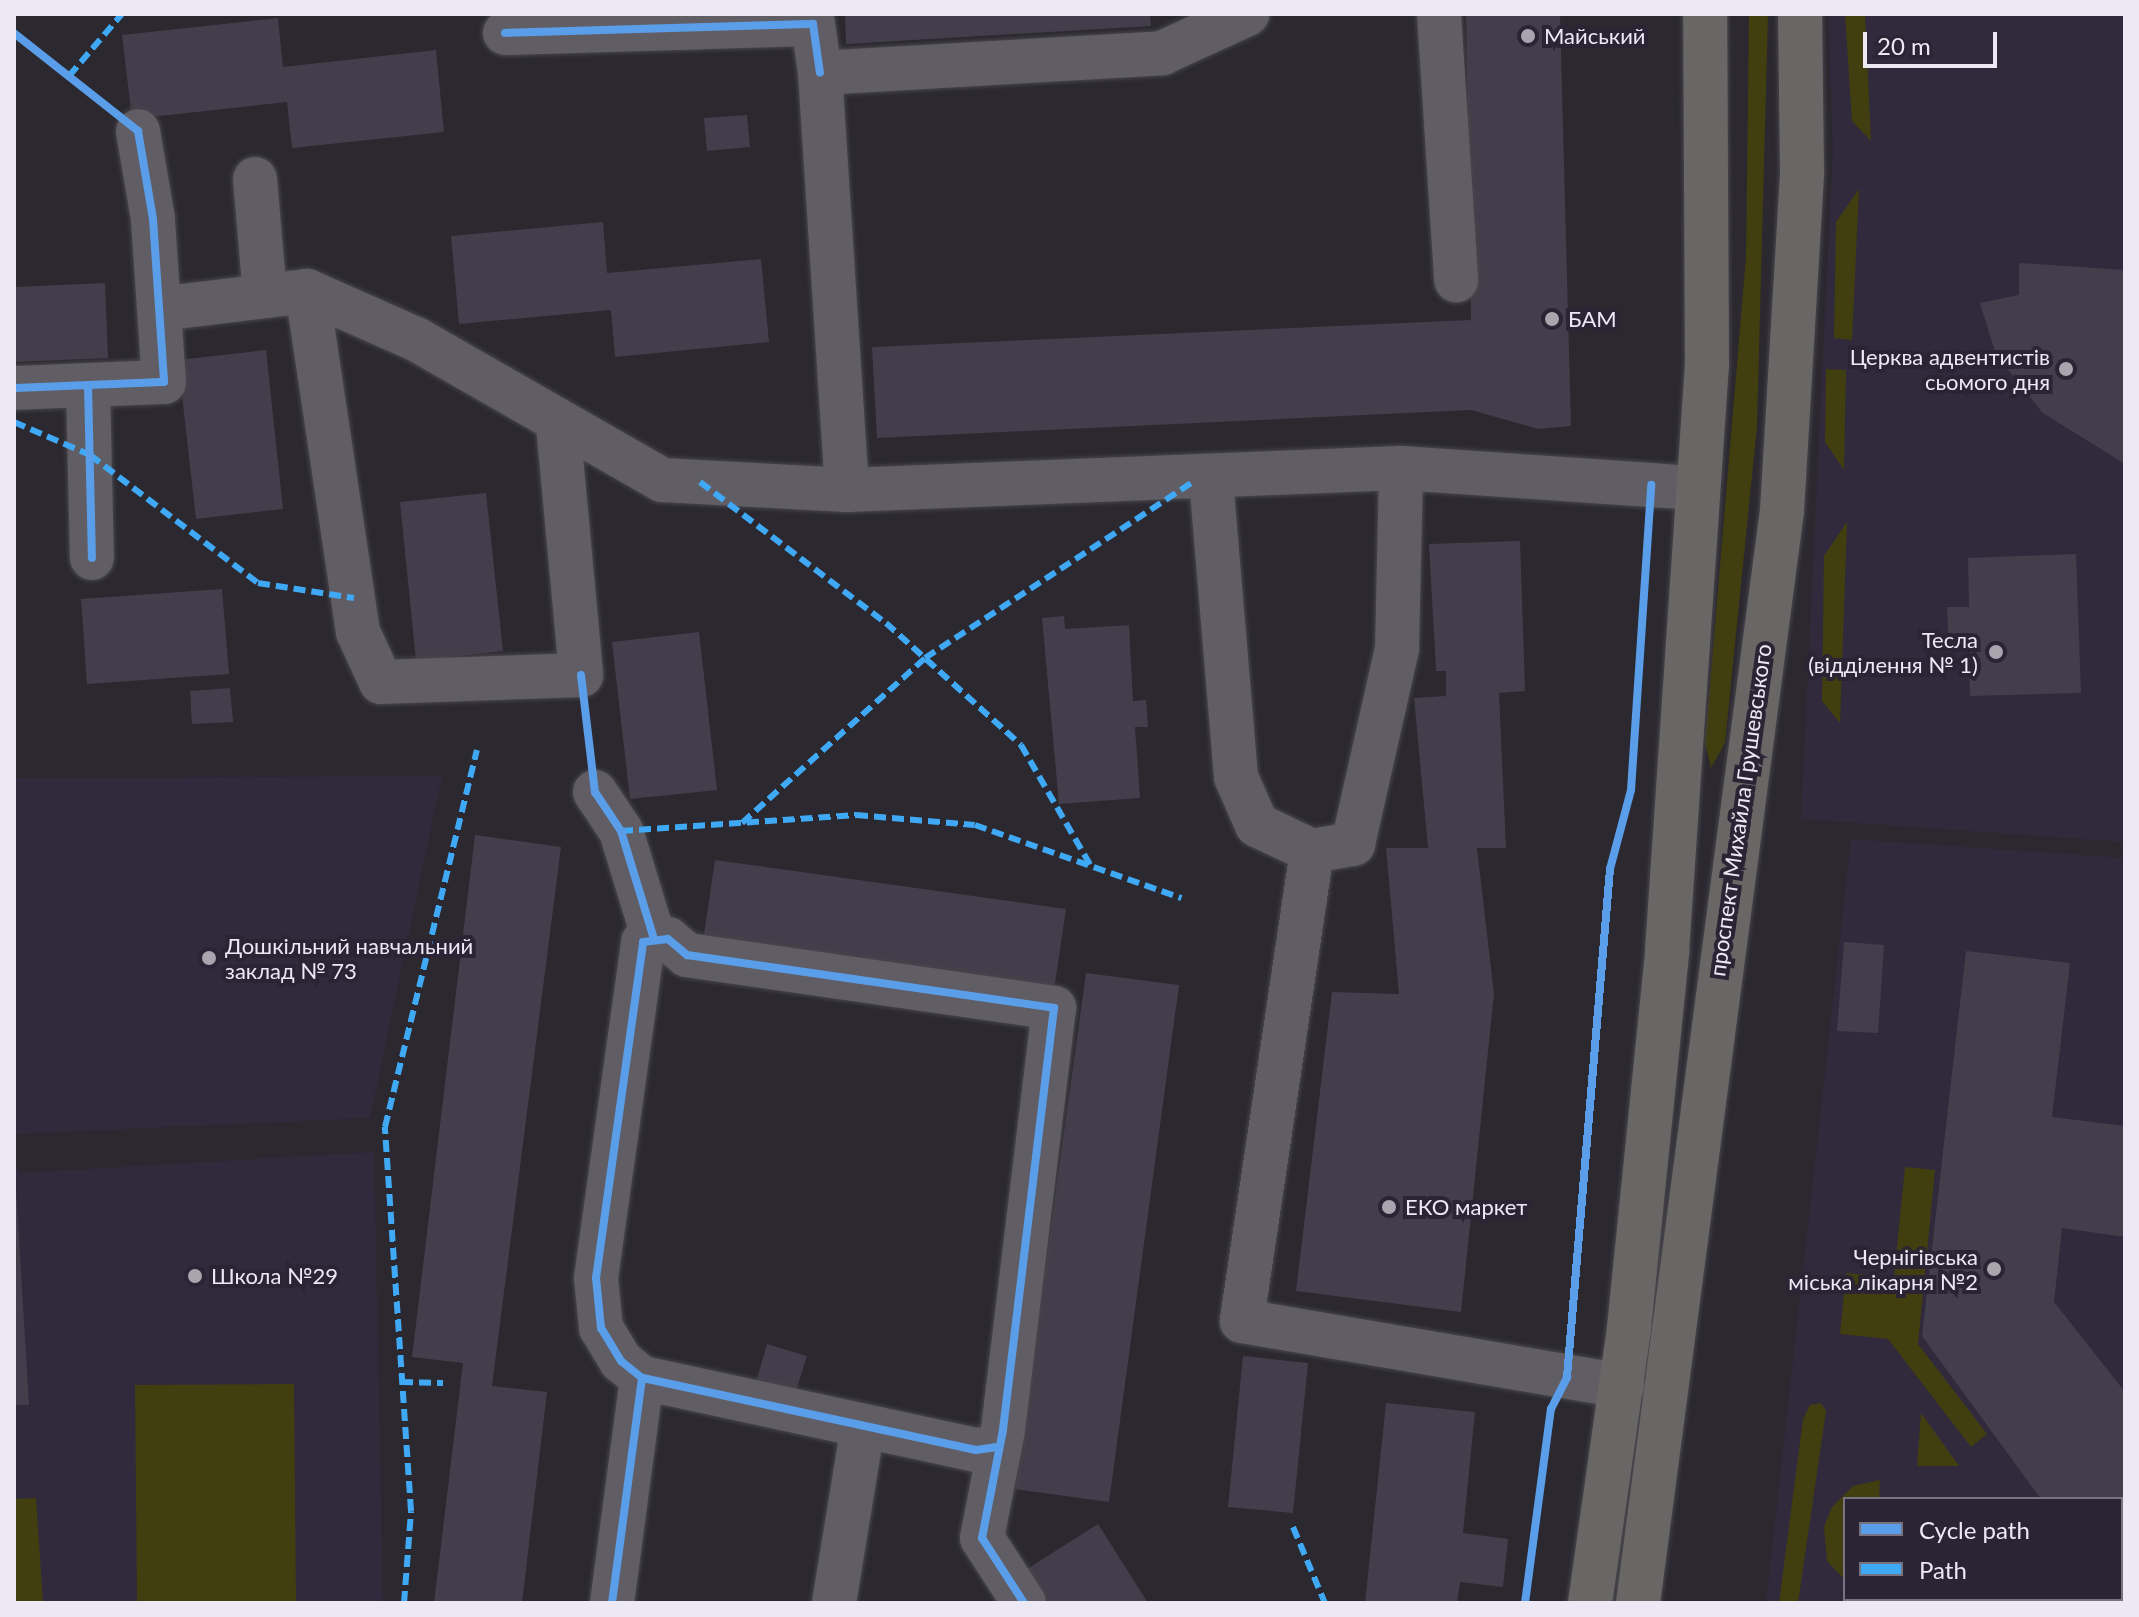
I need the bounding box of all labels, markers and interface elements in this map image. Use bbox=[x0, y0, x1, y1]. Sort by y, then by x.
scale bar bbox=[1867, 16, 2001, 66]
place label: Майський bbox=[1544, 23, 1645, 49]
marker: Майський bbox=[1519, 27, 1537, 45]
text: 20 m bbox=[1877, 31, 1931, 60]
place label: БАМ bbox=[1568, 306, 1617, 332]
marker: БАМ bbox=[1543, 310, 1561, 328]
place label: Церква адвентистів сьомого дня bbox=[1850, 343, 2050, 394]
marker: Церква адвентистів сьомого дня bbox=[2057, 360, 2075, 378]
place label: Тесла (відділення № 1) bbox=[1808, 626, 1978, 678]
marker: Тесла (відділення № 1) bbox=[1985, 641, 2007, 663]
street label: проспект Михайла Грушевського bbox=[1704, 642, 1776, 978]
place label: Дошкільний навчальний заклад № 73 bbox=[225, 932, 473, 984]
marker: Дошкільний навчальний заклад № 73 bbox=[200, 949, 218, 967]
place label: ЕКО маркет bbox=[1405, 1194, 1527, 1220]
marker: ЕКО маркет bbox=[1380, 1198, 1398, 1216]
place label: Чернігівська міська лікарня №2 bbox=[1788, 1243, 1978, 1294]
marker: Чернігівська міська лікарня №2 bbox=[1985, 1260, 2003, 1278]
place label: Школа №29 bbox=[211, 1263, 338, 1289]
marker: Школа №29 bbox=[186, 1267, 204, 1285]
legend bbox=[1843, 1497, 2123, 1601]
text: Cycle path bbox=[1919, 1515, 2030, 1544]
text: Path bbox=[1919, 1555, 1967, 1584]

